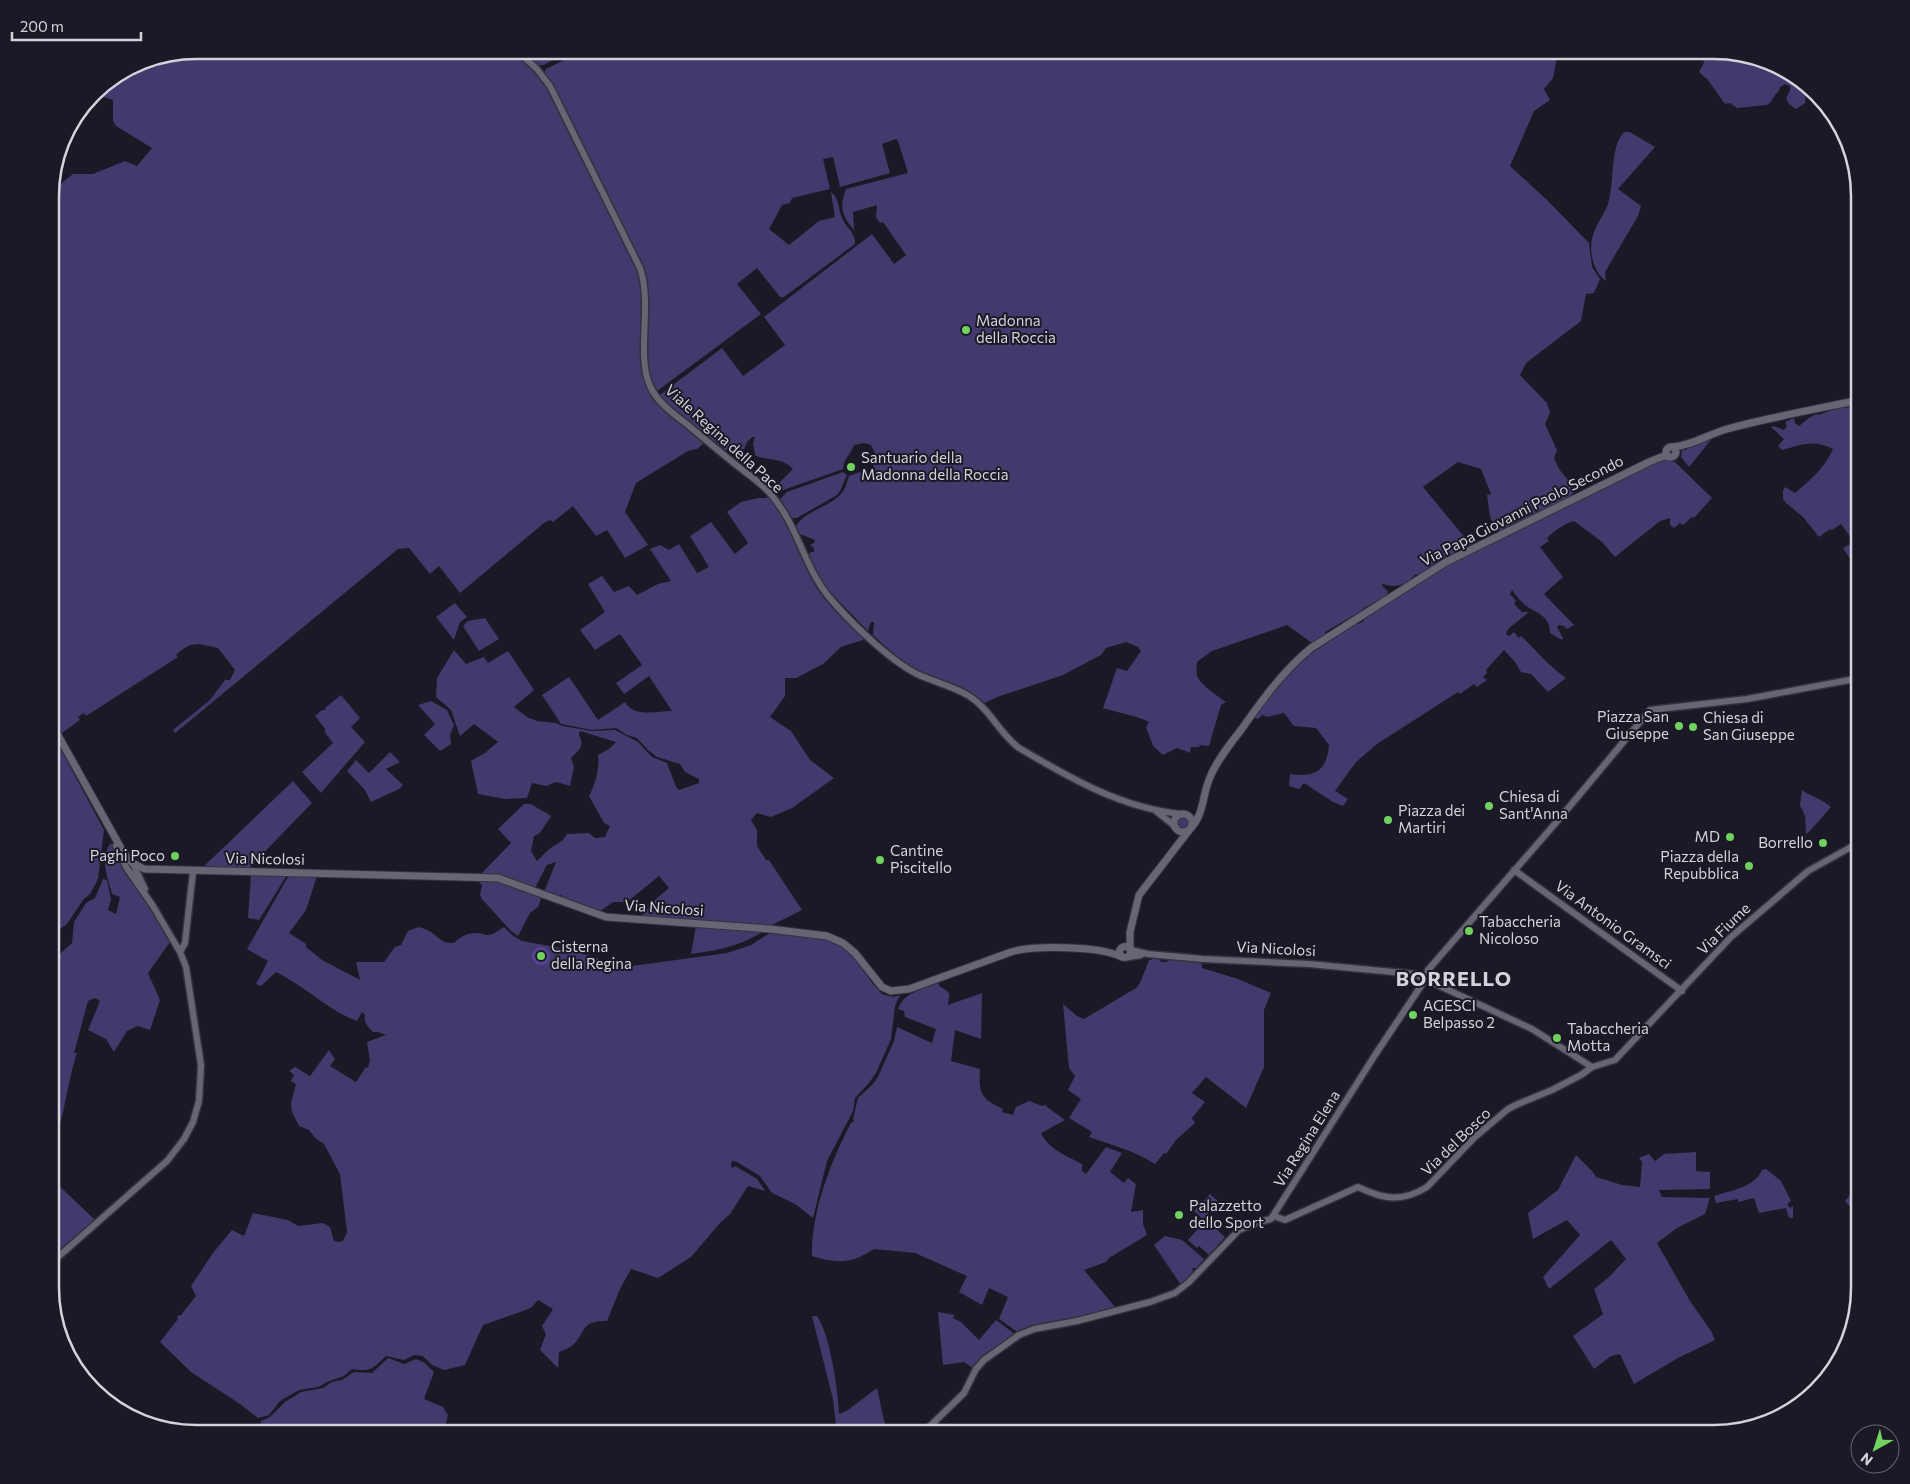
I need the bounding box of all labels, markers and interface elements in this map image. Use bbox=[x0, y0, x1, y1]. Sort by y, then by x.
scale bar bbox=[12, 10, 141, 42]
text: 200 m bbox=[20, 17, 64, 35]
place label: Madonna della Roccia bbox=[976, 311, 1056, 346]
marker: Madonna della Roccia bbox=[960, 324, 972, 336]
street label: Viale Regina della Pace bbox=[662, 380, 788, 496]
place label: Santuario della Madonna della Roccia bbox=[861, 448, 1009, 483]
street label: Via Papa Giovanni Paolo Secondo bbox=[1417, 451, 1626, 569]
marker: Santuario della Madonna della Roccia bbox=[845, 461, 857, 473]
place label: Piazza San Giuseppe bbox=[1597, 707, 1669, 742]
place label: Chiesa di San Giuseppe bbox=[1703, 708, 1795, 743]
marker: Piazza San Giuseppe bbox=[1673, 720, 1685, 732]
marker: Chiesa di San Giuseppe bbox=[1687, 721, 1699, 733]
place label: Chiesa di Sant'Anna bbox=[1499, 787, 1568, 822]
marker: Chiesa di Sant'Anna bbox=[1483, 800, 1495, 812]
place label: Piazza dei Martiri bbox=[1398, 801, 1465, 836]
marker: Piazza dei Martiri bbox=[1382, 814, 1394, 826]
place label: MD bbox=[1695, 827, 1720, 845]
marker: MD bbox=[1724, 831, 1736, 843]
place label: Borrello bbox=[1758, 833, 1813, 851]
marker: Borrello bbox=[1817, 837, 1829, 849]
place label: Cantine Piscitello bbox=[890, 841, 952, 876]
place label: Paghi Poco bbox=[90, 846, 165, 864]
place label: Piazza della Repubblica bbox=[1660, 847, 1739, 882]
street label: Via Nicolosi bbox=[225, 848, 305, 868]
marker: Paghi Poco bbox=[169, 850, 181, 862]
marker: Cantine Piscitello bbox=[874, 854, 886, 866]
marker: Piazza della Repubblica bbox=[1743, 860, 1755, 872]
street label: Via Antonio Gramsci bbox=[1552, 876, 1675, 972]
street label: Via Nicolosi bbox=[624, 895, 704, 919]
street label: Via Fiume bbox=[1693, 899, 1754, 958]
place label: Tabaccheria Nicoloso bbox=[1479, 912, 1561, 947]
marker: Tabaccheria Nicoloso bbox=[1463, 925, 1475, 937]
place label: Cisterna della Regina bbox=[551, 937, 632, 972]
street label: Via Nicolosi bbox=[1236, 937, 1316, 959]
marker: Cisterna della Regina bbox=[535, 950, 547, 962]
district label: BORRELLO bbox=[1396, 966, 1512, 990]
place label: AGESCI Belpasso 2 bbox=[1423, 996, 1495, 1031]
marker: AGESCI Belpasso 2 bbox=[1407, 1009, 1419, 1021]
place label: Tabaccheria Motta bbox=[1567, 1019, 1649, 1054]
marker: Tabaccheria Motta bbox=[1551, 1032, 1563, 1044]
street label: Via Regina Elena bbox=[1269, 1087, 1343, 1190]
street label: Via del Bosco bbox=[1417, 1104, 1494, 1179]
place label: Palazzetto dello Sport bbox=[1189, 1196, 1264, 1231]
marker: Palazzetto dello Sport bbox=[1173, 1209, 1185, 1221]
north arrow bbox=[1850, 1424, 1900, 1474]
text: N bbox=[1857, 1450, 1876, 1469]

